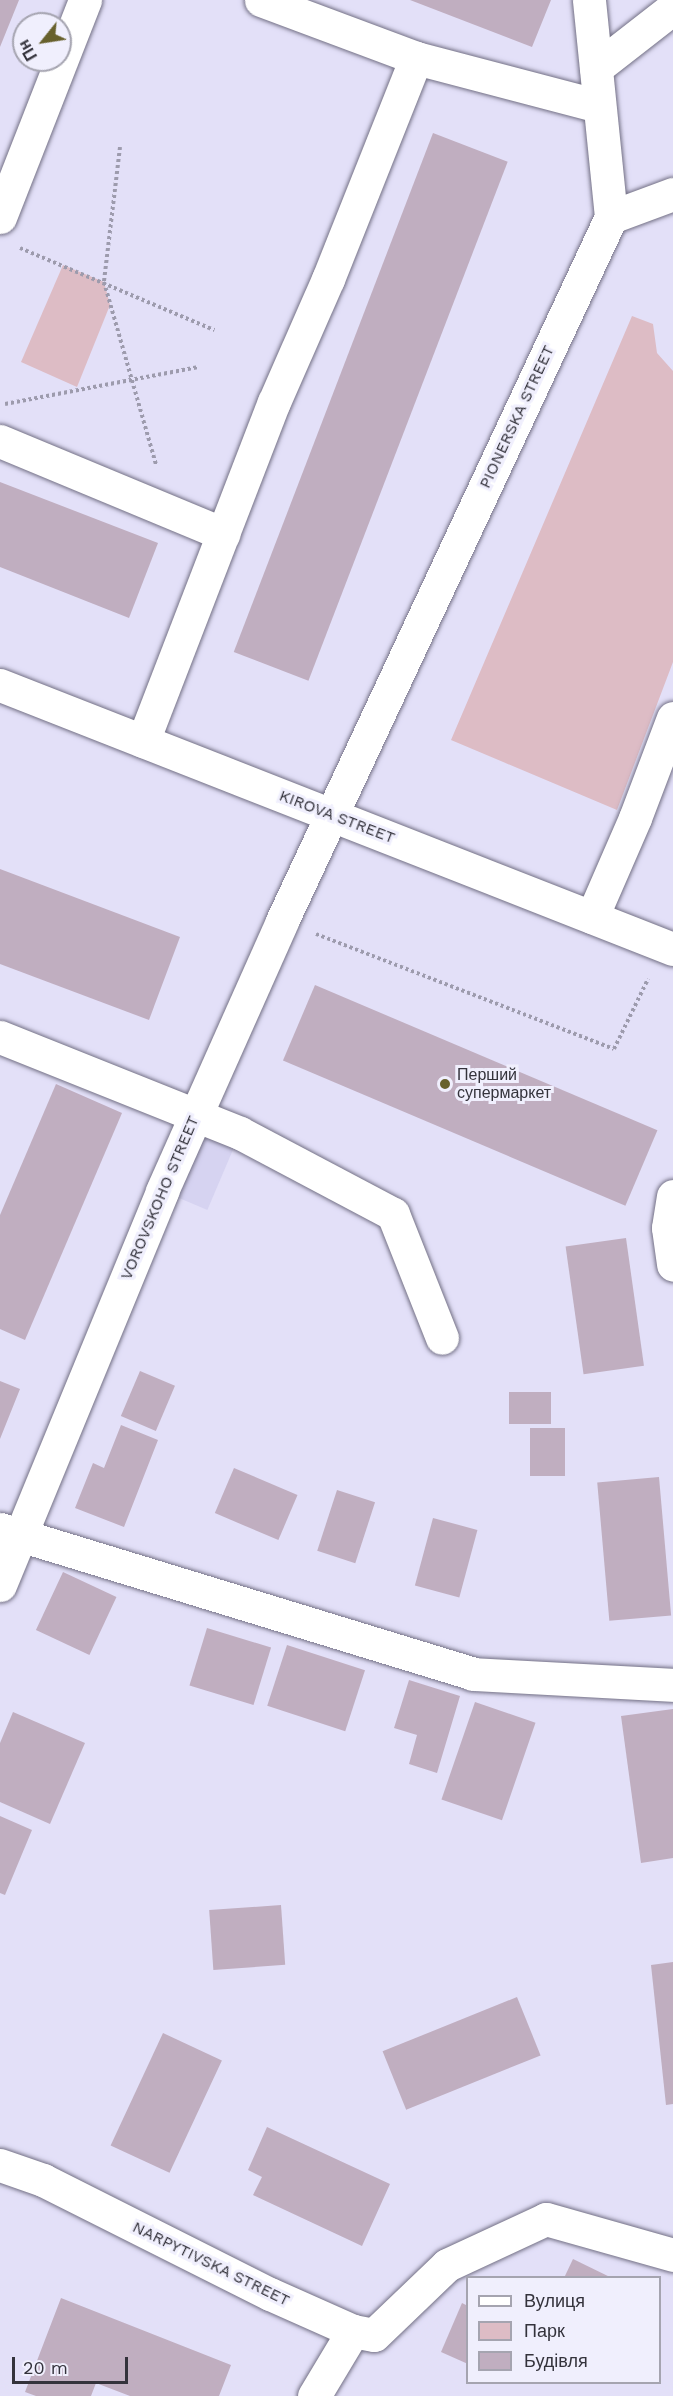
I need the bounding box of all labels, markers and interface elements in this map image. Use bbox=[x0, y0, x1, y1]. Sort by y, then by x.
north arrow bbox=[12, 12, 72, 72]
text: Пн bbox=[14, 36, 41, 64]
street label: PIONERSKA STREET bbox=[475, 342, 559, 492]
street label: KIROVA STREET bbox=[276, 786, 398, 848]
place label: Перший супермаркет bbox=[457, 1065, 551, 1103]
marker: Перший супермаркет bbox=[438, 1077, 452, 1091]
street label: VOROVSKOHO STREET bbox=[117, 1113, 203, 1283]
street label: NARPYTIVSKA STREET bbox=[129, 2217, 293, 2311]
legend bbox=[466, 2276, 661, 2384]
text: Вулиця bbox=[524, 2290, 585, 2311]
text: Парк bbox=[524, 2320, 565, 2341]
scale bar bbox=[15, 2345, 130, 2383]
text: Будівля bbox=[524, 2350, 588, 2371]
text: 20 m bbox=[23, 2357, 68, 2378]

